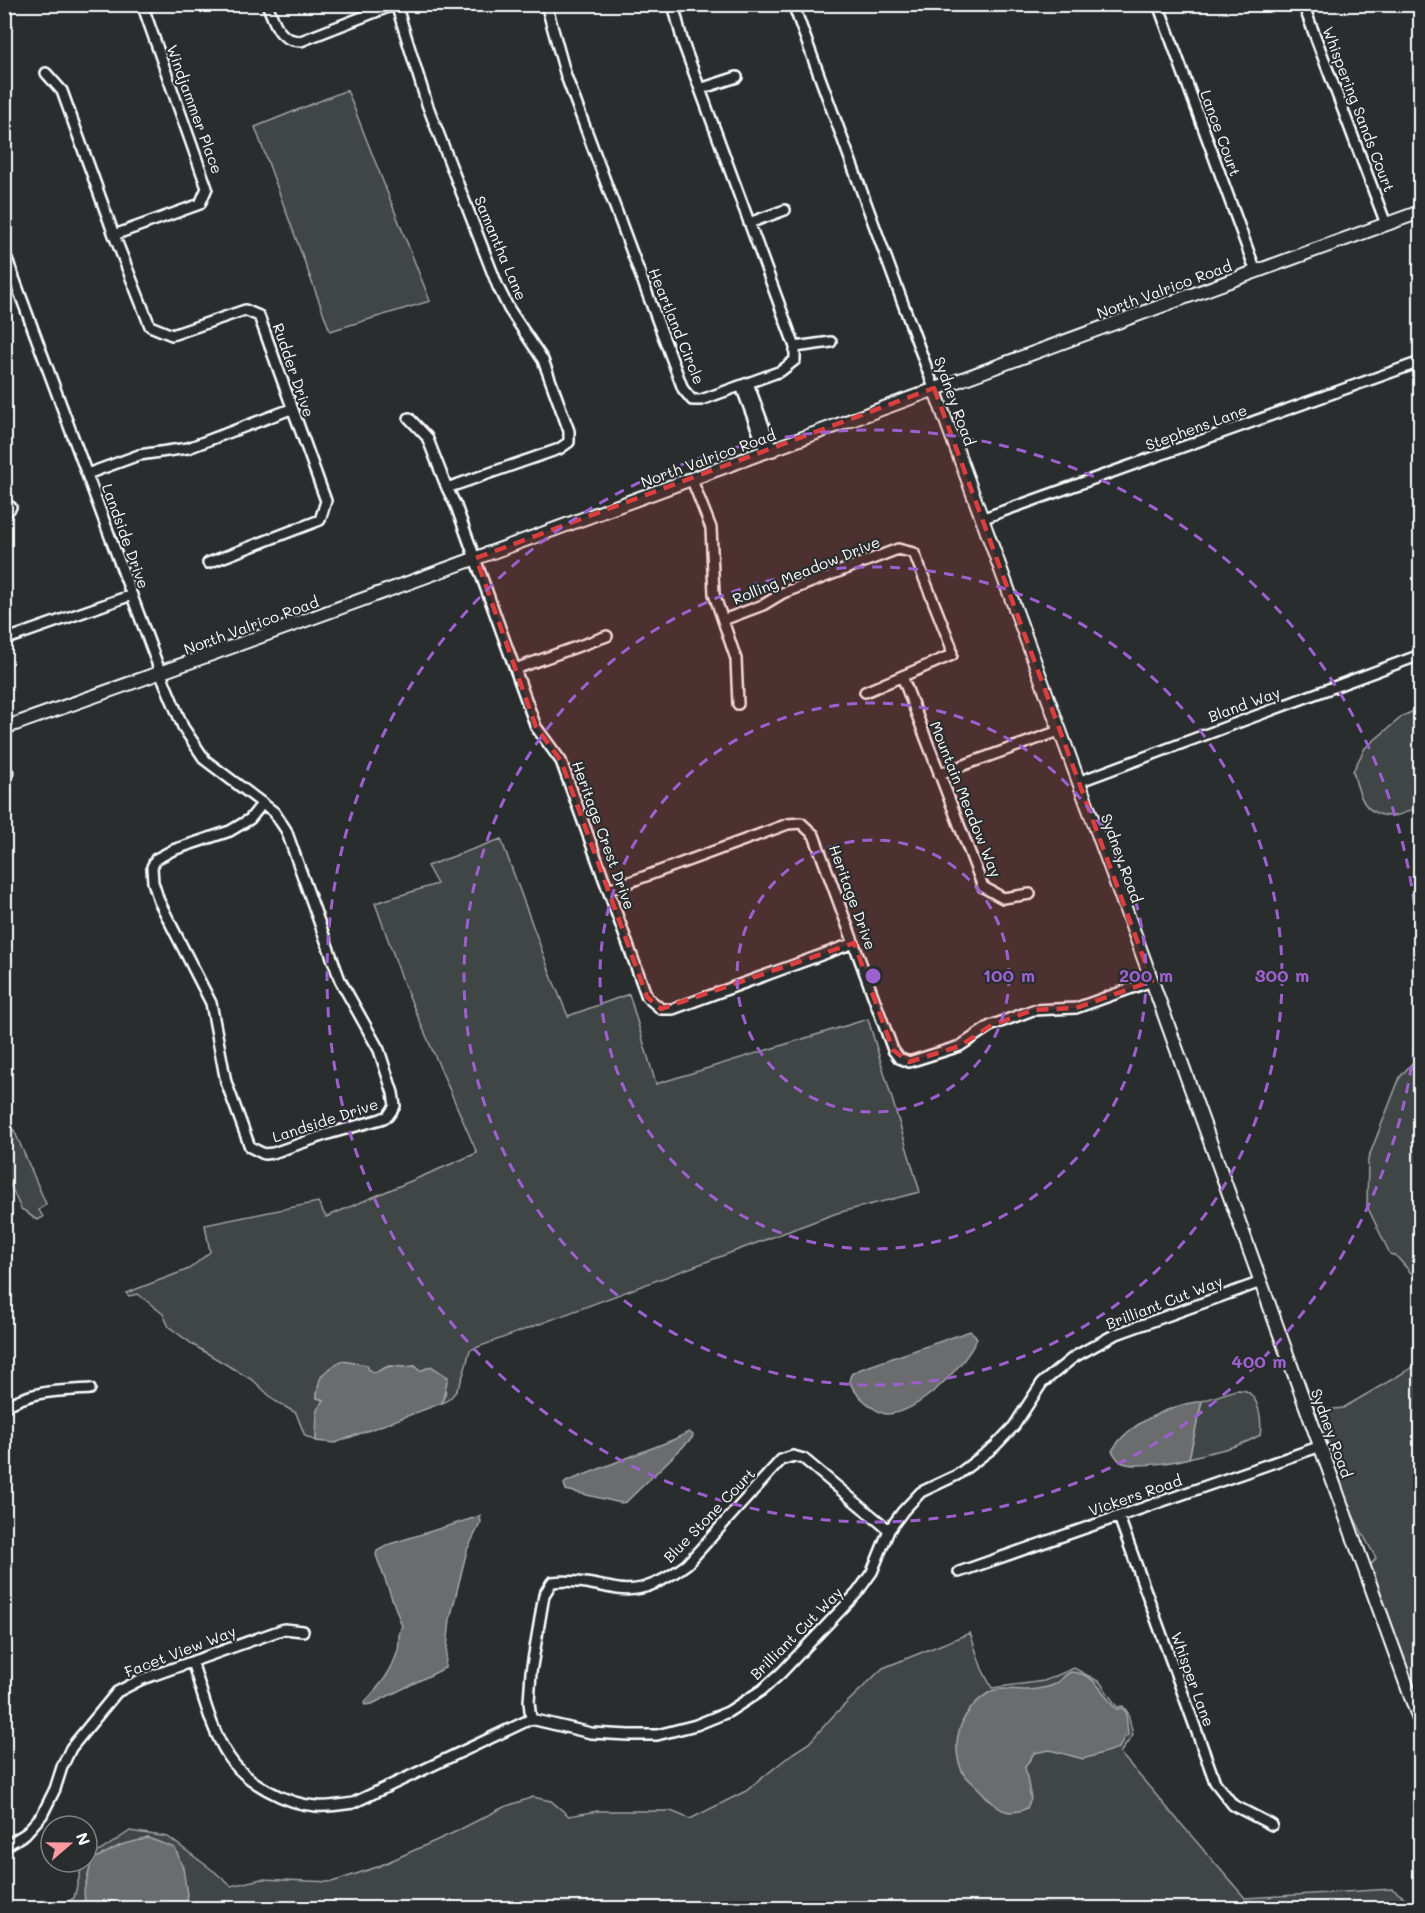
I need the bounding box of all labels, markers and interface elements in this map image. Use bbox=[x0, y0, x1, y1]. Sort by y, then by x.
street label: Whispering Sands Court bbox=[1318, 23, 1400, 195]
street label: Windjammer Place bbox=[162, 42, 228, 176]
street label: Lance Court bbox=[1196, 87, 1246, 179]
street label: Samantha Lane bbox=[470, 193, 532, 303]
street label: North Valrico Road bbox=[1094, 255, 1234, 323]
street label: Heartland Circle bbox=[645, 265, 709, 387]
street label: Rudder Drive bbox=[269, 320, 319, 420]
street label: Sydney Road bbox=[930, 354, 980, 448]
street label: Stephens Lane bbox=[1143, 399, 1249, 455]
street label: North Valrico Road bbox=[638, 424, 778, 492]
street label: Landside Drive bbox=[98, 481, 154, 591]
street label: Rolling Meadow Drive bbox=[729, 531, 883, 609]
street label: North Valrico Road bbox=[181, 591, 321, 659]
street label: Bland Way bbox=[1205, 682, 1283, 726]
street label: Mountain Meadow Way bbox=[925, 718, 1007, 880]
street label: Heritage Crest Drive bbox=[568, 758, 640, 912]
street label: Sydney Road bbox=[1097, 811, 1147, 905]
street label: Heritage Drive bbox=[825, 842, 881, 952]
text: 100 m bbox=[983, 963, 1035, 987]
text: 200 m bbox=[1119, 963, 1173, 987]
text: 300 m bbox=[1255, 963, 1309, 987]
centre of rings bbox=[863, 966, 883, 986]
street label: Landside Drive bbox=[270, 1093, 380, 1147]
street label: Brilliant Cut Way bbox=[1103, 1271, 1225, 1333]
text: 400 m bbox=[1231, 1349, 1287, 1373]
street label: Sydney Road bbox=[1307, 1386, 1357, 1480]
street label: Blue Stone Court bbox=[659, 1464, 759, 1566]
street label: Vickers Road bbox=[1086, 1470, 1184, 1520]
street label: Brilliant Cut Way bbox=[745, 1582, 847, 1684]
street label: Facet View Way bbox=[122, 1621, 239, 1681]
street label: Whisper Lane bbox=[1167, 1629, 1219, 1729]
north arrow bbox=[39, 1814, 99, 1874]
text: N bbox=[72, 1829, 96, 1848]

